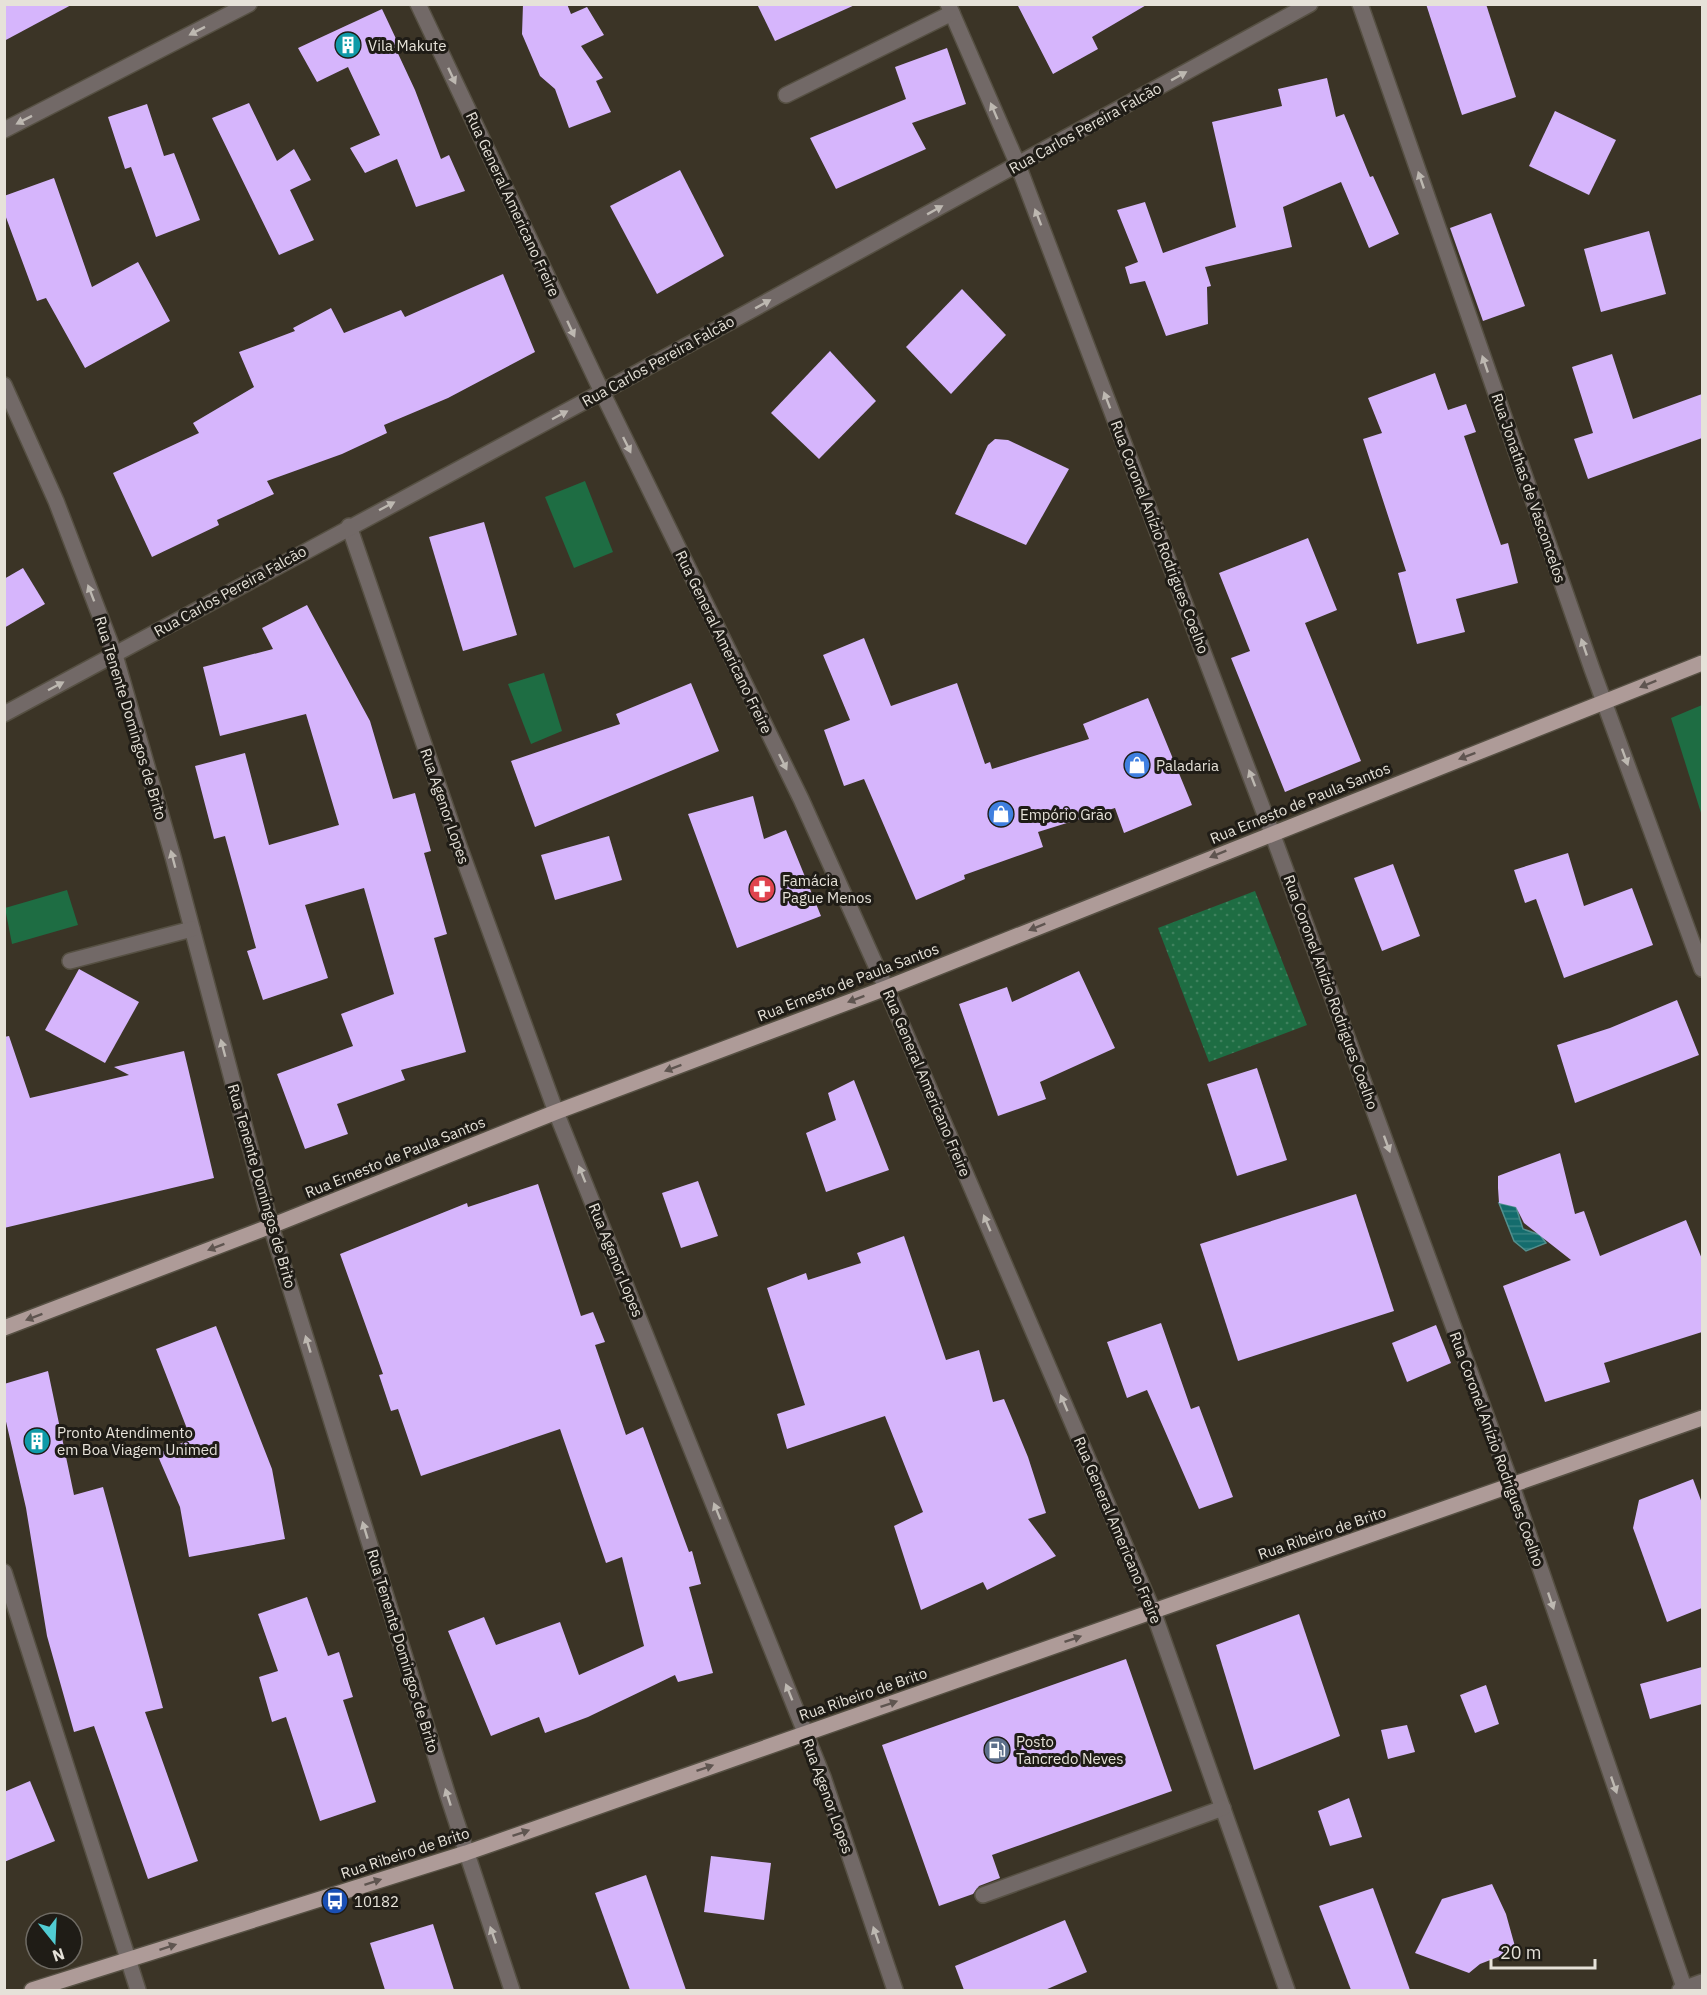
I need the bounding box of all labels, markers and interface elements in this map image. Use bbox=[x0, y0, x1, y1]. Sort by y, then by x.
one-way arrow bbox=[189, 26, 206, 36]
building icon: Vila Makute bbox=[333, 30, 363, 60]
place label: Vila Makute bbox=[368, 36, 446, 55]
one-way arrow bbox=[448, 68, 457, 85]
one-way arrow bbox=[1171, 71, 1188, 81]
street label: Rua Carlos Pereira Falcão bbox=[1006, 78, 1164, 178]
one-way arrow bbox=[989, 102, 999, 120]
street label: Rua General Americano Freire bbox=[462, 109, 564, 299]
one-way arrow bbox=[15, 115, 32, 125]
one-way arrow bbox=[1416, 171, 1426, 189]
one-way arrow bbox=[926, 205, 943, 215]
one-way arrow bbox=[1032, 208, 1042, 226]
one-way arrow bbox=[755, 299, 772, 309]
street label: Rua Carlos Pereira Falcão bbox=[579, 311, 737, 411]
one-way arrow bbox=[567, 320, 576, 337]
one-way arrow bbox=[1480, 355, 1490, 373]
one-way arrow bbox=[1102, 390, 1112, 408]
street label: Rua Jonathas de Vasconcelos bbox=[1488, 391, 1570, 585]
one-way arrow bbox=[551, 410, 568, 420]
street label: Rua Coronel Anízio Rodrigues Coelho bbox=[1107, 418, 1213, 656]
one-way arrow bbox=[623, 436, 632, 453]
one-way arrow bbox=[379, 501, 396, 511]
street label: Rua Carlos Pereira Falcão bbox=[151, 541, 309, 641]
street label: Rua General Americano Freire bbox=[671, 547, 777, 737]
one-way arrow bbox=[86, 584, 95, 602]
street label: Rua Tenente Domingos de Brito bbox=[91, 614, 171, 822]
one-way arrow bbox=[1579, 638, 1589, 656]
one-way arrow bbox=[1639, 680, 1657, 689]
one-way arrow bbox=[48, 681, 65, 691]
street label: Rua Agenor Lopes bbox=[416, 746, 474, 866]
one-way arrow bbox=[1620, 748, 1630, 766]
shop icon: Paladaria bbox=[1122, 750, 1152, 780]
one-way arrow bbox=[1458, 752, 1476, 761]
one-way arrow bbox=[778, 753, 787, 770]
place label: Paladaria bbox=[1156, 756, 1219, 775]
street label: Rua Ernesto de Paula Santos bbox=[1207, 758, 1393, 848]
one-way arrow bbox=[1246, 769, 1256, 787]
shop icon: Empório Grão bbox=[986, 799, 1016, 829]
place label: Empório Grão bbox=[1020, 805, 1112, 824]
one-way arrow bbox=[168, 850, 178, 868]
one-way arrow bbox=[1209, 850, 1227, 860]
place label: Famácia Pague Menos bbox=[782, 871, 872, 907]
street label: Rua Coronel Anízio Rodrigues Coelho bbox=[1280, 872, 1382, 1112]
pharmacy icon: Famácia Pague Menos bbox=[747, 874, 777, 904]
one-way arrow bbox=[1028, 923, 1046, 932]
street label: Rua Ernesto de Paula Santos bbox=[755, 939, 941, 1025]
street label: Rua General Americano Freire bbox=[879, 987, 975, 1179]
one-way arrow bbox=[847, 995, 865, 1004]
one-way arrow bbox=[218, 1039, 228, 1057]
one-way arrow bbox=[664, 1063, 682, 1073]
street label: Rua Tenente Domingos de Brito bbox=[224, 1082, 300, 1290]
street label: Rua Ernesto de Paula Santos bbox=[302, 1112, 488, 1202]
one-way arrow bbox=[1382, 1135, 1392, 1153]
one-way arrow bbox=[577, 1165, 586, 1183]
street label: Rua Agenor Lopes bbox=[584, 1200, 648, 1320]
one-way arrow bbox=[982, 1214, 992, 1232]
one-way arrow bbox=[207, 1243, 225, 1252]
one-way arrow bbox=[25, 1313, 43, 1322]
street label: Rua Coronel Anízio Rodrigues Coelho bbox=[1446, 1329, 1548, 1569]
one-way arrow bbox=[303, 1335, 312, 1353]
one-way arrow bbox=[1059, 1393, 1069, 1411]
place label: Pronto Atendimento em Boa Viagem Unimed bbox=[57, 1423, 218, 1459]
building icon: Pronto Atendimento em Boa Viagem Unimed bbox=[22, 1426, 52, 1456]
street label: Rua General Americano Freire bbox=[1070, 1434, 1166, 1626]
one-way arrow bbox=[712, 1502, 721, 1520]
street label: Rua Ribeiro de Brito bbox=[1255, 1502, 1389, 1564]
one-way arrow bbox=[360, 1521, 370, 1539]
street label: Rua Tenente Domingos de Brito bbox=[363, 1547, 443, 1755]
one-way arrow bbox=[1547, 1592, 1557, 1610]
one-way arrow bbox=[1064, 1633, 1082, 1643]
street label: Rua Ribeiro de Brito bbox=[796, 1663, 930, 1725]
one-way arrow bbox=[784, 1683, 794, 1701]
one-way arrow bbox=[880, 1698, 898, 1708]
place label: Posto Tancredo Neves bbox=[1016, 1732, 1123, 1768]
fuel station icon: Posto Tancredo Neves bbox=[982, 1735, 1012, 1765]
street label: Rua Agenor Lopes bbox=[798, 1736, 858, 1856]
one-way arrow bbox=[697, 1763, 715, 1773]
one-way arrow bbox=[1610, 1776, 1620, 1794]
one-way arrow bbox=[443, 1788, 452, 1806]
street label: Rua Ribeiro de Brito bbox=[338, 1823, 472, 1883]
one-way arrow bbox=[513, 1828, 531, 1838]
one-way arrow bbox=[364, 1877, 382, 1886]
bus stop icon: 10182 bbox=[320, 1886, 350, 1916]
place label: 10182 bbox=[354, 1892, 399, 1911]
north arrow bbox=[24, 1911, 84, 1971]
one-way arrow bbox=[488, 1926, 498, 1944]
one-way arrow bbox=[871, 1926, 880, 1944]
scale bar bbox=[1491, 1932, 1594, 1970]
text: 20 m bbox=[1500, 1941, 1542, 1964]
one-way arrow bbox=[159, 1942, 177, 1952]
text: N bbox=[50, 1944, 67, 1967]

